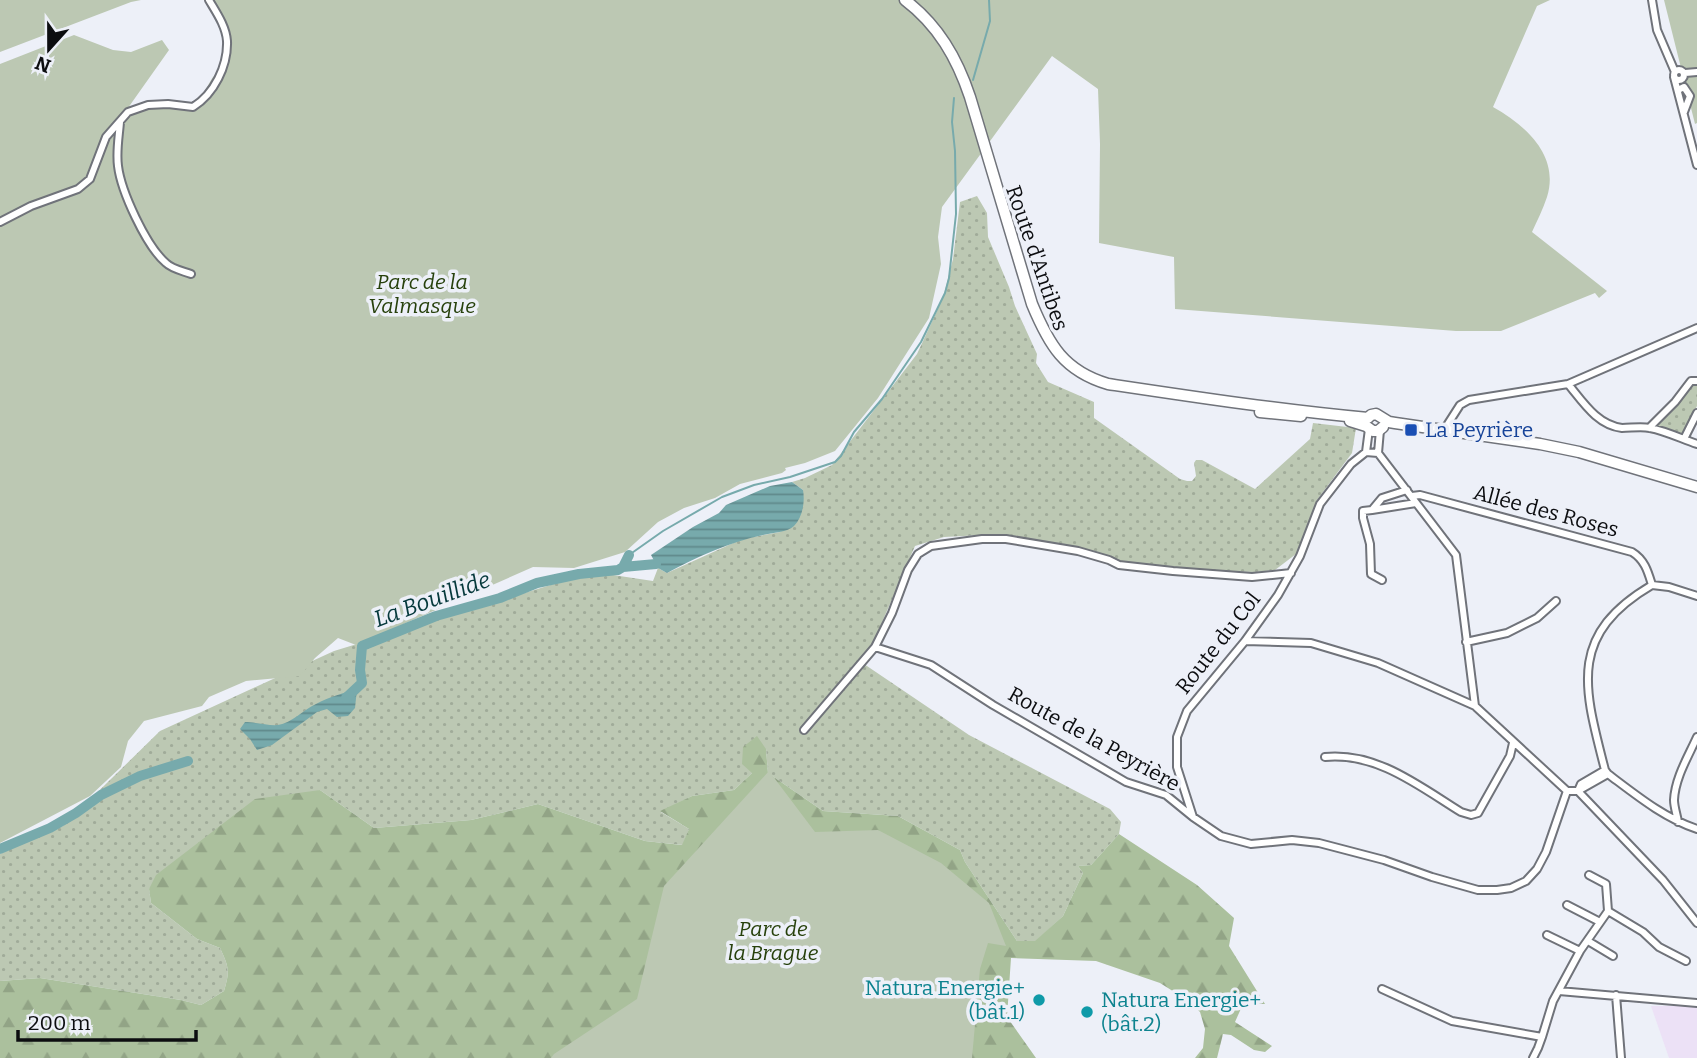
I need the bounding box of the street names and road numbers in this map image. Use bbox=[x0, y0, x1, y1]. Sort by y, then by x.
street label: Route d'Antibes bbox=[1000, 182, 1074, 334]
street label: Allée des Roses bbox=[1471, 479, 1621, 543]
street label: Route du Col bbox=[1170, 587, 1266, 699]
street label: Route de la Peyrière bbox=[1004, 681, 1184, 797]

